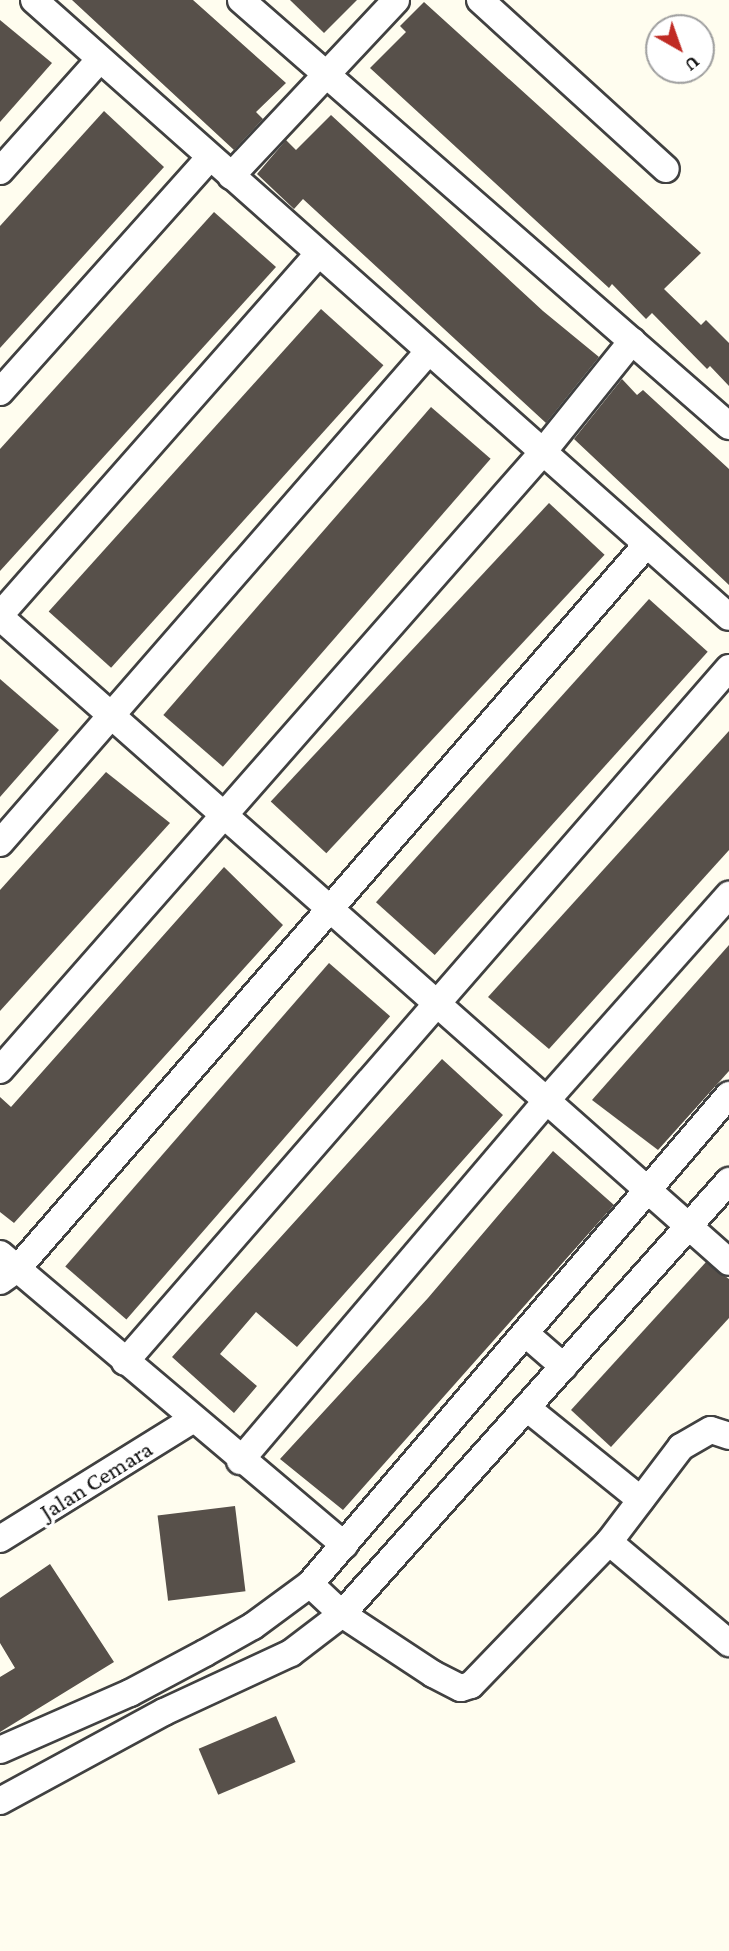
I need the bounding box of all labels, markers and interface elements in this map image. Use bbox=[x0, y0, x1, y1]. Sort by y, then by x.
north arrow bbox=[645, 14, 715, 84]
text: U bbox=[681, 52, 704, 76]
street label: Jalan Cemara bbox=[34, 1434, 158, 1526]

